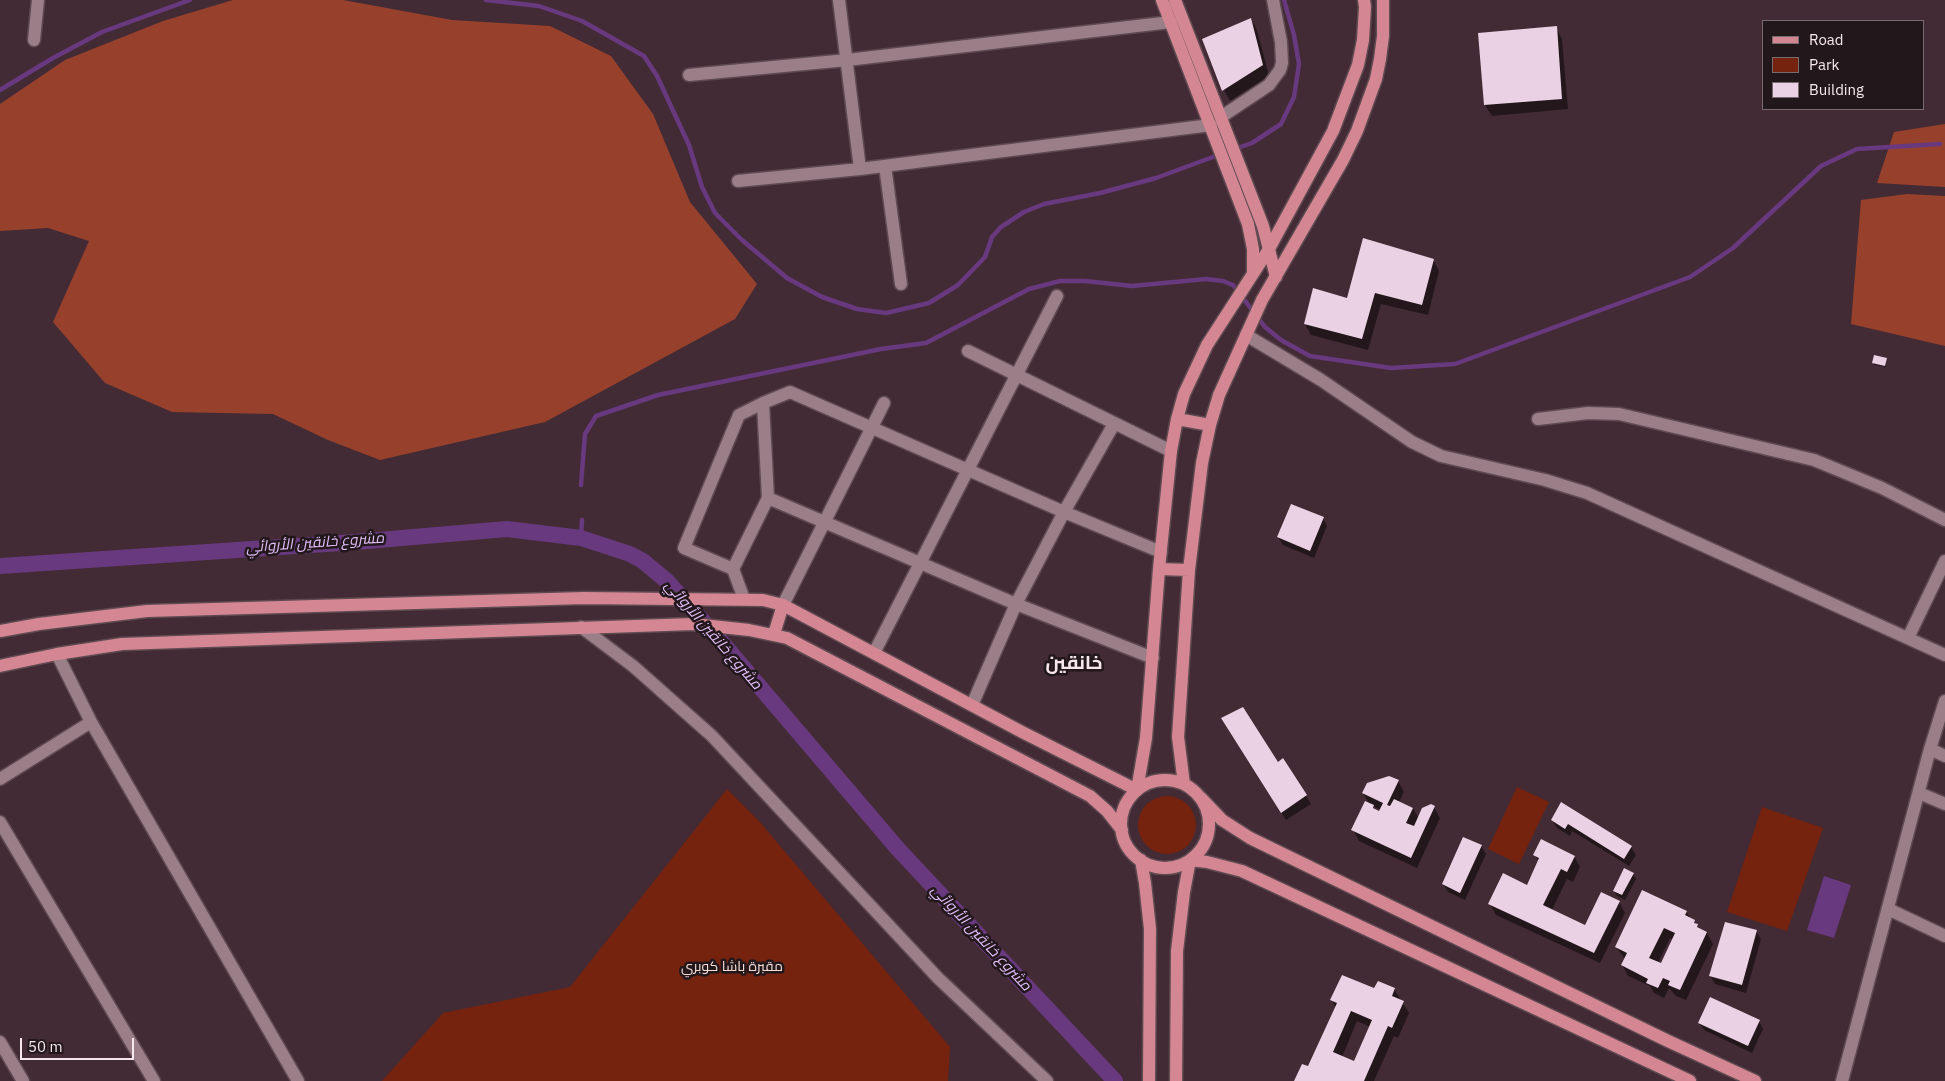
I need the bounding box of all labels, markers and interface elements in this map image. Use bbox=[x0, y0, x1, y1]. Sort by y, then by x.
legend bbox=[1762, 20, 1925, 110]
text: Road bbox=[1809, 30, 1844, 49]
text: Park bbox=[1809, 55, 1839, 74]
text: Building bbox=[1809, 80, 1864, 99]
water label: مشروع خانقين الأروائي bbox=[245, 529, 385, 557]
water label: مشروع خانقين الأروائي bbox=[661, 577, 765, 693]
district label: خانقين bbox=[1046, 653, 1102, 675]
water label: مشروع خانقين الأروائي bbox=[927, 881, 1035, 995]
park label: مقبرة باشا كوبري bbox=[681, 959, 783, 975]
scale bar bbox=[22, 1028, 136, 1060]
text: 50 m bbox=[28, 1037, 63, 1056]

